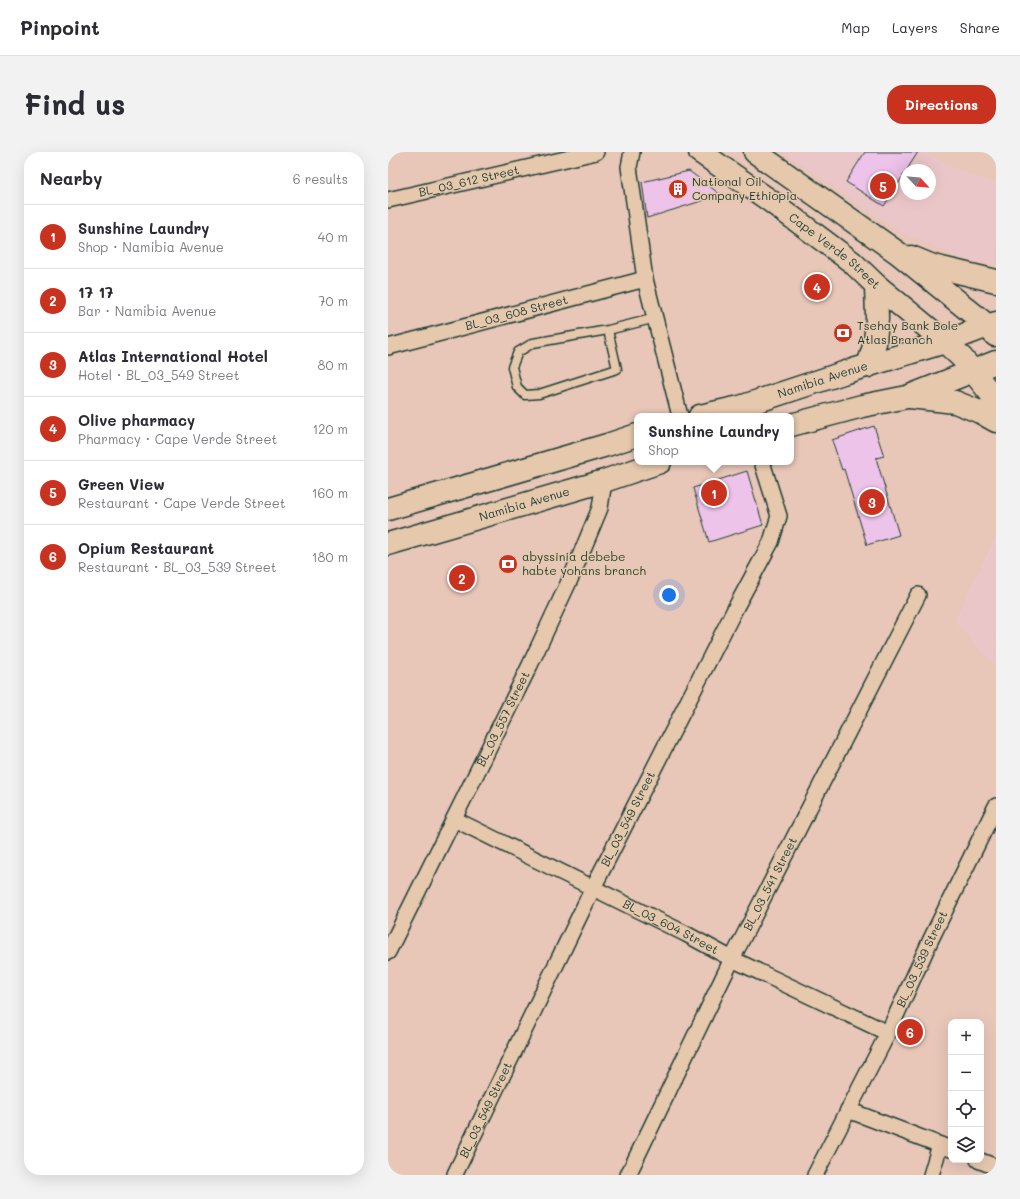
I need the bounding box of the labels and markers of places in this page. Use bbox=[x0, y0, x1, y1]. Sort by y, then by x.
pin: 5 bbox=[870, 171, 896, 201]
place label: National Oil Company Ethiopia bbox=[692, 173, 797, 203]
building icon: National Oil Company Ethiopia bbox=[667, 178, 689, 200]
pin: 4 bbox=[804, 272, 830, 302]
place label: Tsehay Bank Bole Atlas Branch bbox=[857, 317, 958, 347]
bank icon: Tsehay Bank Bole Atlas Branch bbox=[832, 322, 854, 344]
pin: 1 bbox=[701, 478, 727, 508]
pin: 3 bbox=[859, 487, 885, 517]
place label: abyssinia debebe habte yohans branch bbox=[522, 548, 646, 578]
bank icon: abyssinia debebe habte yohans branch bbox=[497, 553, 519, 575]
pin: 2 bbox=[449, 563, 475, 593]
pin: 6 bbox=[897, 1017, 923, 1047]

